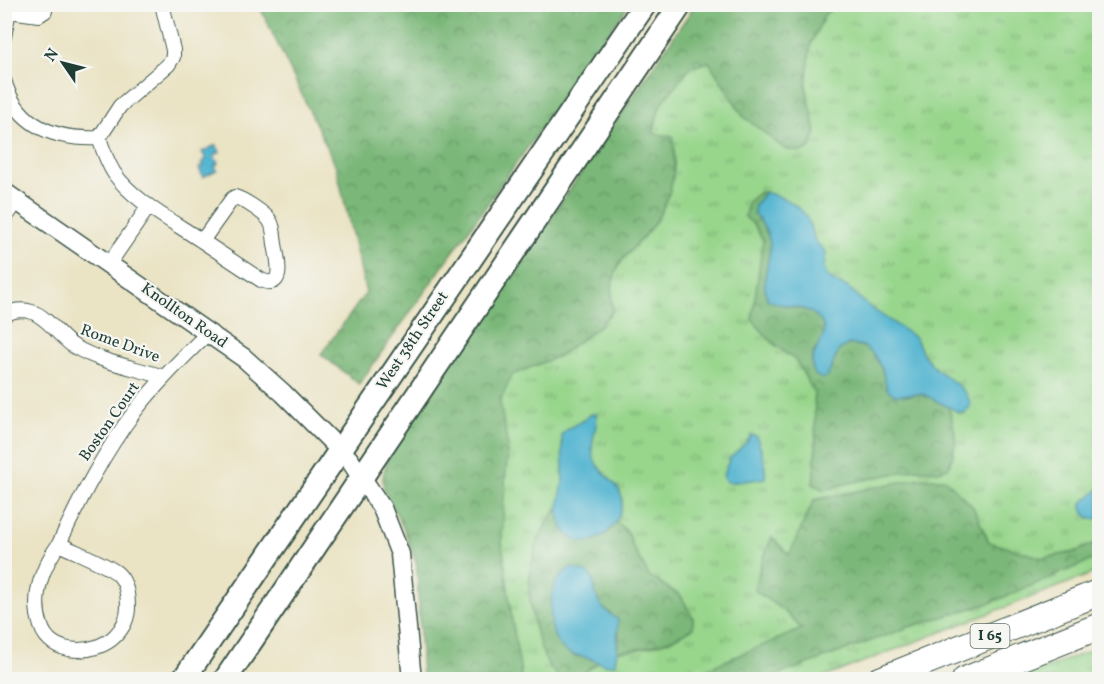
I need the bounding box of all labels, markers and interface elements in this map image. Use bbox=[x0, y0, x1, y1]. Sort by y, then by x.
north arrow bbox=[33, 33, 93, 93]
text: N bbox=[40, 44, 65, 67]
street label: Knollton Road bbox=[136, 278, 232, 354]
street label: West 38th Street bbox=[372, 287, 454, 395]
street label: Rome Drive bbox=[77, 319, 163, 369]
street label: Boston Court bbox=[75, 378, 146, 466]
road number: I 65 bbox=[970, 624, 1010, 648]

